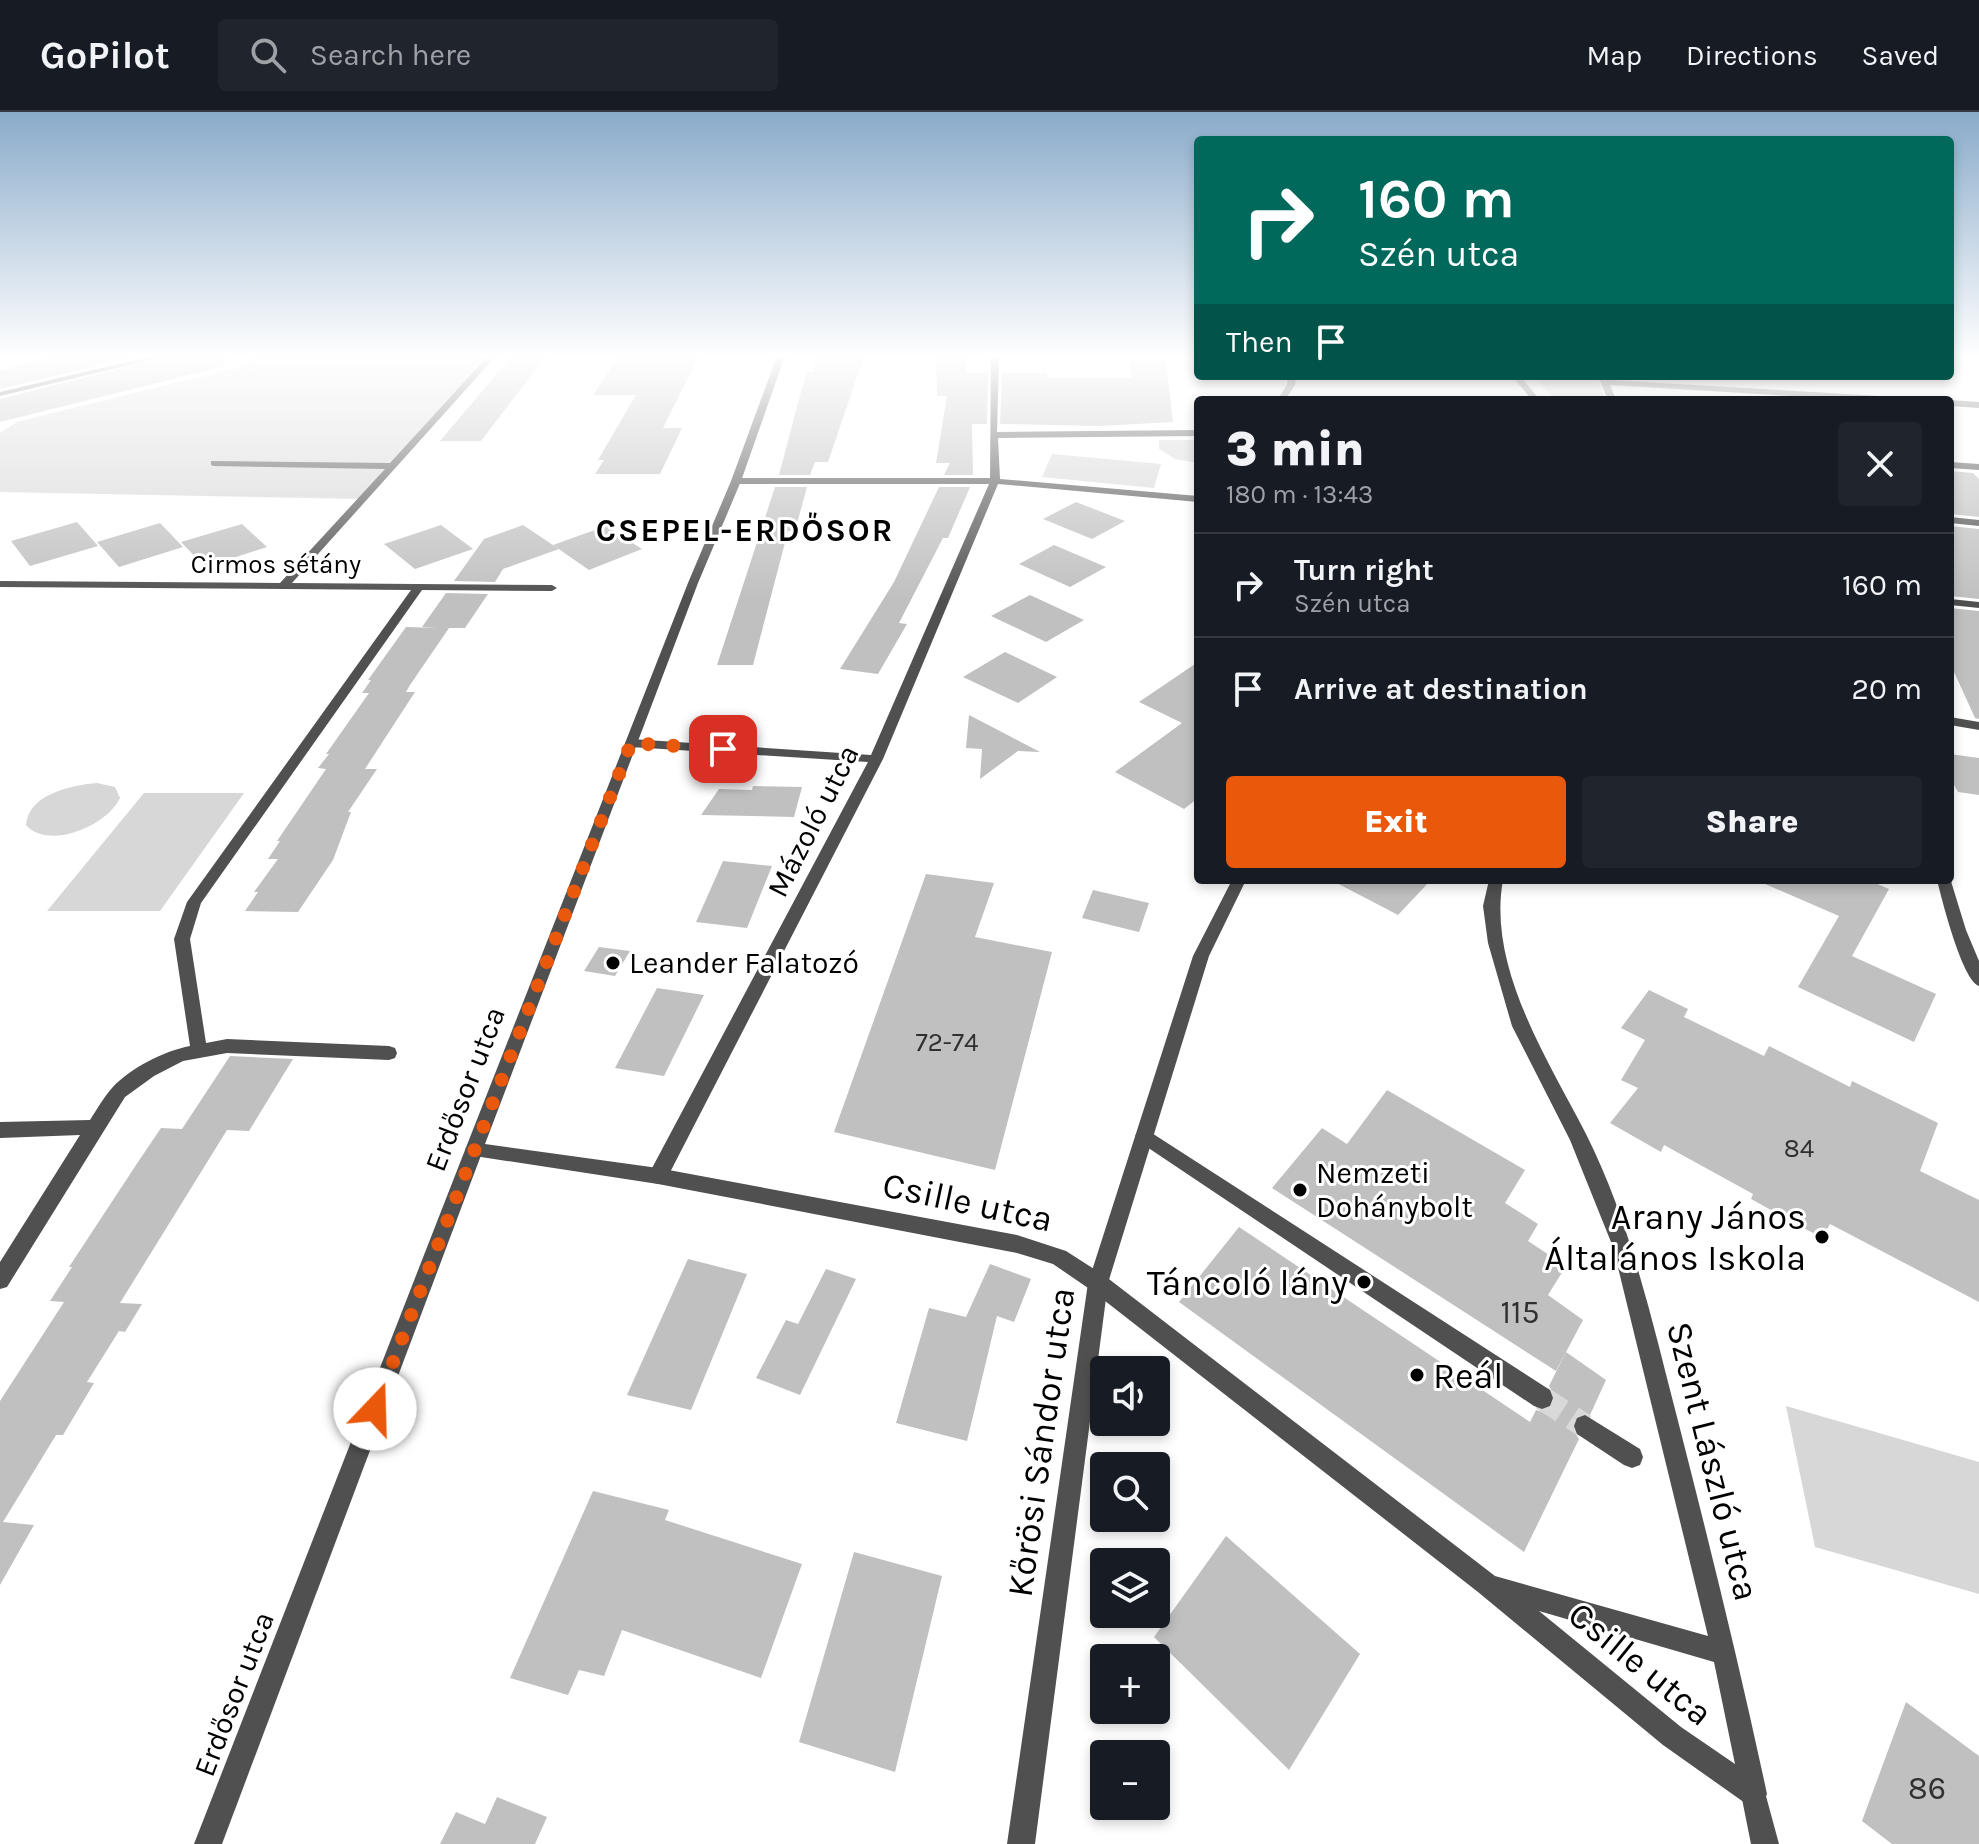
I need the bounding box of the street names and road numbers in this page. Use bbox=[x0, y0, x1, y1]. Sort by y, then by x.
street label: Cirmos sétány bbox=[191, 549, 361, 580]
street label: Mázoló utca bbox=[759, 739, 867, 903]
street label: Erdősor utca bbox=[417, 1002, 513, 1176]
street label: Csille utca bbox=[879, 1163, 1057, 1240]
street label: Kőrösi Sándor utca bbox=[998, 1285, 1083, 1600]
street label: Szent László utca bbox=[1658, 1317, 1768, 1605]
street label: Csille utca bbox=[1560, 1593, 1721, 1734]
street label: Erdősor utca bbox=[186, 1607, 282, 1781]

